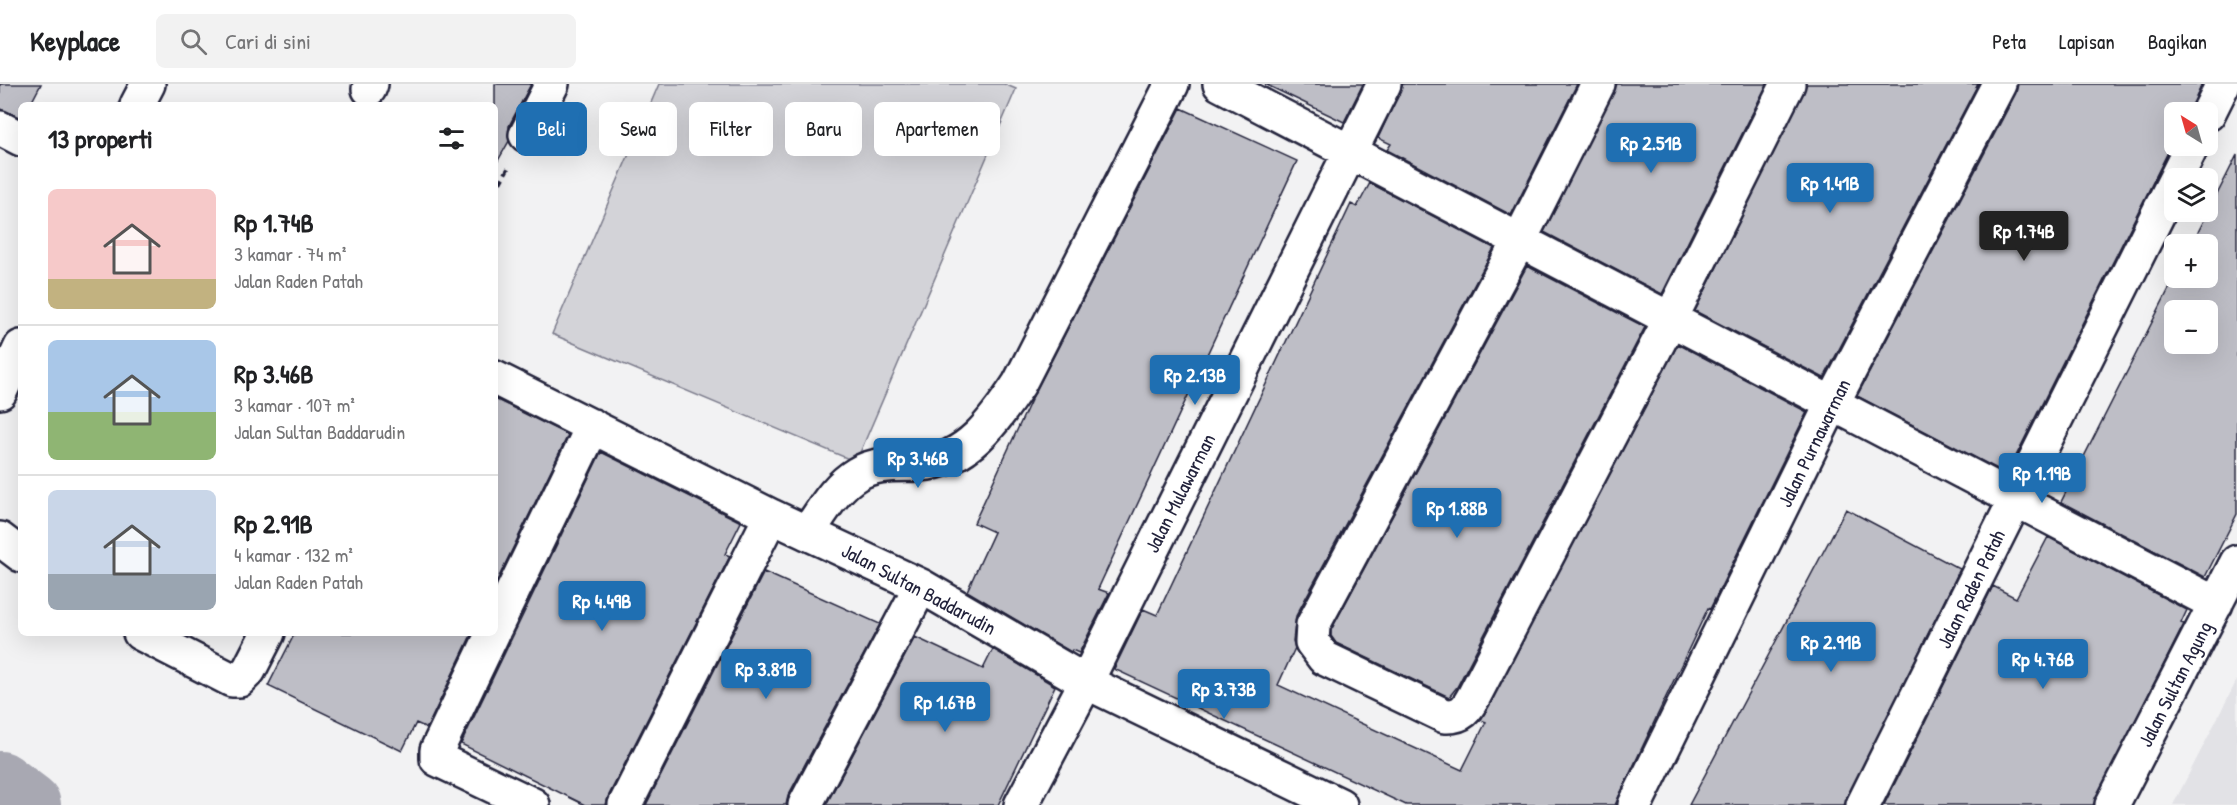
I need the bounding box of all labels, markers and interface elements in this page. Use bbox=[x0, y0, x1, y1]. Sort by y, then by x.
search box bbox=[156, 14, 576, 68]
text: Keyplace bbox=[30, 22, 120, 60]
icon: search bbox=[177, 25, 210, 58]
text: Cari di sini bbox=[225, 26, 311, 56]
text: Peta bbox=[1992, 27, 2026, 56]
text: Lapisan bbox=[2059, 27, 2115, 56]
text: Bagikan bbox=[2148, 27, 2207, 56]
chip: Beli bbox=[516, 102, 587, 156]
chip: Sewa bbox=[599, 102, 677, 156]
chip: Filter bbox=[689, 102, 773, 156]
chip: Baru bbox=[785, 102, 862, 156]
chip: Apartemen bbox=[874, 102, 1000, 156]
north arrow bbox=[2164, 102, 2218, 156]
map controls bbox=[2164, 102, 2218, 354]
text: 13 properti bbox=[48, 121, 153, 156]
icon: filters bbox=[435, 122, 468, 155]
pin: Rp 2.51B bbox=[1589, 123, 1713, 174]
text: Rp 2.51B bbox=[1620, 129, 1682, 156]
pin: Rp 1.41B bbox=[1768, 163, 1892, 214]
button: layers bbox=[2164, 168, 2218, 222]
text: Rp 1.41B bbox=[1801, 169, 1859, 196]
text: Rp 1.74B bbox=[234, 205, 314, 240]
pin: Rp 1.74B bbox=[1962, 211, 2086, 262]
icon: home bbox=[96, 213, 168, 285]
text: Rp 1.74B bbox=[1993, 217, 2055, 244]
button: + bbox=[2164, 234, 2218, 288]
text: 3 kamar · 74 m² bbox=[234, 240, 346, 267]
text: Jalan Raden Patah bbox=[234, 267, 363, 294]
button: − bbox=[2164, 300, 2218, 354]
pin: Rp 2.13B bbox=[1133, 355, 1257, 406]
text: Rp 3.46B bbox=[234, 356, 313, 391]
text: Rp 2.13B bbox=[1164, 361, 1226, 388]
icon: home bbox=[96, 364, 168, 436]
street label: Jalan Purnawarman bbox=[1771, 374, 1856, 511]
text: 3 kamar · 107 m² bbox=[234, 391, 355, 418]
text: Jalan Sultan Baddarudin bbox=[234, 418, 405, 445]
street label: Jalan Mulawarman bbox=[1138, 429, 1221, 557]
pin: Rp 3.46B bbox=[856, 438, 980, 489]
text: Rp 3.46B bbox=[887, 444, 949, 471]
pin: Rp 1.19B bbox=[1980, 453, 2104, 504]
text: Rp 1.19B bbox=[2013, 459, 2071, 486]
pin: Rp 1.88B bbox=[1395, 488, 1519, 539]
text: Rp 1.88B bbox=[1426, 494, 1488, 521]
text: Rp 2.91B bbox=[234, 506, 313, 541]
icon: home bbox=[96, 514, 168, 586]
street label: Jalan Raden Patah bbox=[1930, 525, 2011, 653]
street label: Jalan Sultan Baddarudin bbox=[837, 536, 1001, 641]
text: 4 kamar · 132 m² bbox=[234, 541, 353, 568]
text: Jalan Raden Patah bbox=[234, 568, 363, 595]
pin: Rp 4.49B bbox=[540, 581, 664, 632]
text: Rp 4.49B bbox=[573, 587, 632, 614]
street label: Jalan Sultan Agung bbox=[2131, 616, 2218, 751]
pin: Rp 2.91B bbox=[1769, 622, 1893, 673]
text: Rp 2.91B bbox=[1801, 628, 1861, 655]
pin: Rp 4.76B bbox=[1981, 639, 2105, 690]
text: Rp 4.76B bbox=[2012, 645, 2074, 672]
pin: Rp 3.81B bbox=[704, 649, 828, 700]
text: Rp 3.81B bbox=[735, 655, 797, 682]
pin: Rp 3.73B bbox=[1162, 669, 1286, 720]
text: Rp 3.73B bbox=[1192, 675, 1256, 702]
pin: Rp 1.67B bbox=[883, 682, 1007, 733]
text: Rp 1.67B bbox=[914, 688, 976, 715]

